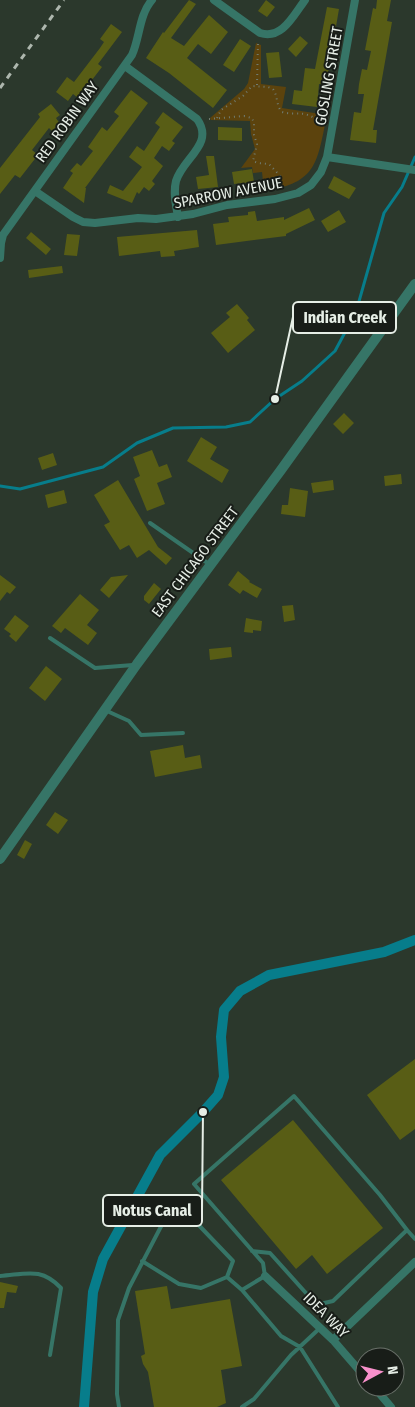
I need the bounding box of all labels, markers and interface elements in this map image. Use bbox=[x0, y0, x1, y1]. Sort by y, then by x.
street label: GOSLING STREET bbox=[311, 25, 347, 127]
street label: RED ROBIN WAY bbox=[32, 78, 103, 166]
street label: SPARROW AVENUE bbox=[172, 174, 284, 212]
callout: Indian Creek bbox=[293, 302, 396, 333]
text: Indian Creek bbox=[303, 308, 387, 327]
street label: EAST CHICAGO STREET bbox=[148, 503, 242, 621]
callout: Notus Canal bbox=[103, 1195, 202, 1226]
text: Notus Canal bbox=[112, 1201, 192, 1220]
street label: IDEA WAY bbox=[299, 1288, 353, 1342]
north arrow bbox=[355, 1347, 405, 1397]
text: N bbox=[383, 1365, 401, 1376]

